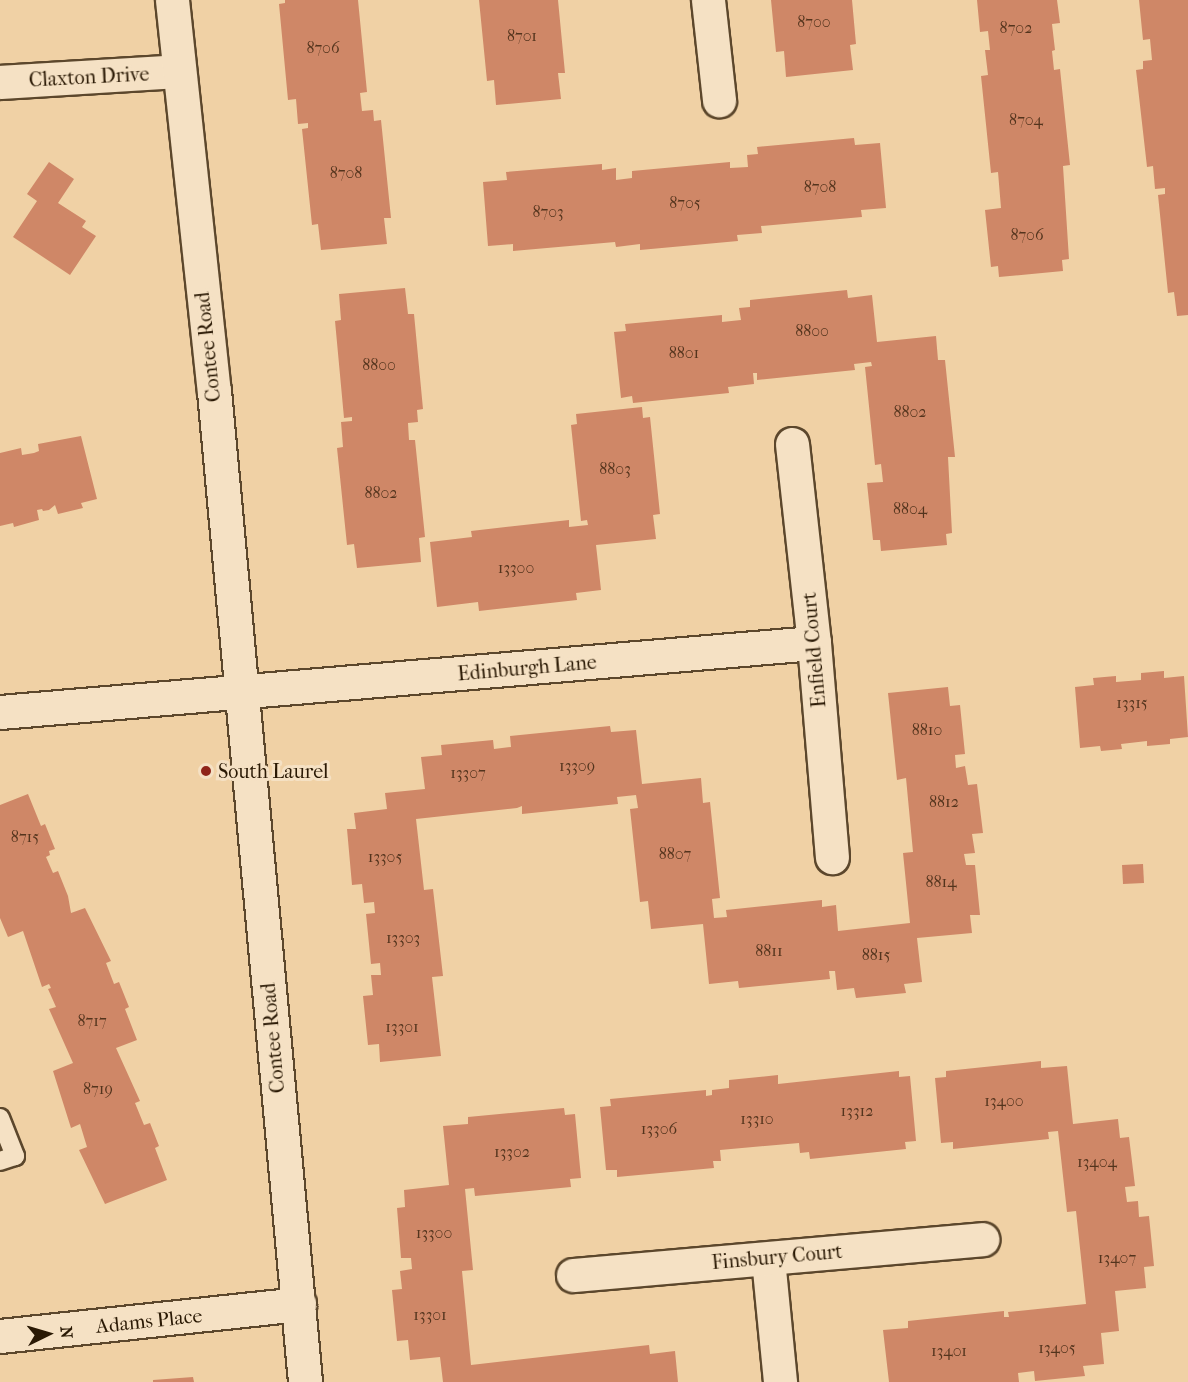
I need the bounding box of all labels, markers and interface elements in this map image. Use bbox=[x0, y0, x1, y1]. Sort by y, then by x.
house number: 8700 bbox=[797, 12, 831, 32]
house number: 8702 bbox=[1000, 18, 1032, 38]
house number: 8701 bbox=[507, 26, 537, 46]
house number: 8706 bbox=[306, 38, 340, 58]
street label: Claxton Drive bbox=[28, 62, 150, 92]
house number: 8704 bbox=[1009, 110, 1043, 130]
house number: 8708 bbox=[330, 163, 362, 183]
house number: 8708 bbox=[804, 177, 836, 197]
house number: 8705 bbox=[669, 193, 701, 213]
house number: 8703 bbox=[532, 202, 564, 222]
house number: 8706 bbox=[1010, 225, 1044, 245]
street label: Contee Road bbox=[190, 291, 226, 403]
house number: 8800 bbox=[795, 321, 829, 341]
house number: 8801 bbox=[669, 343, 699, 363]
house number: 8800 bbox=[362, 355, 396, 375]
house number: 8802 bbox=[893, 402, 927, 422]
house number: 8803 bbox=[599, 459, 631, 479]
house number: 8802 bbox=[364, 483, 398, 503]
house number: 8804 bbox=[893, 499, 927, 519]
house number: 13300 bbox=[498, 558, 534, 578]
street label: Enfield Court bbox=[797, 591, 831, 709]
street label: Edinburgh Lane bbox=[456, 650, 598, 686]
house number: 13315 bbox=[1116, 693, 1148, 713]
house number: 8810 bbox=[912, 720, 942, 740]
house number: 13309 bbox=[559, 756, 595, 776]
place label: South Laurel bbox=[218, 759, 329, 783]
house number: 13307 bbox=[450, 763, 486, 783]
marker: South Laurel bbox=[199, 764, 213, 778]
house number: 8812 bbox=[929, 792, 959, 812]
house number: 8715 bbox=[11, 827, 39, 847]
house number: 8807 bbox=[659, 844, 691, 864]
house number: 13305 bbox=[368, 847, 402, 867]
house number: 8814 bbox=[925, 872, 957, 892]
house number: 13303 bbox=[386, 928, 420, 948]
house number: 8811 bbox=[755, 941, 783, 961]
house number: 8815 bbox=[862, 945, 890, 965]
street label: Contee Road bbox=[256, 982, 290, 1094]
house number: 8717 bbox=[77, 1011, 107, 1031]
house number: 13301 bbox=[385, 1017, 419, 1037]
house number: 8719 bbox=[83, 1079, 113, 1099]
house number: 13400 bbox=[984, 1091, 1024, 1111]
house number: 13312 bbox=[841, 1101, 873, 1121]
house number: 13310 bbox=[740, 1109, 774, 1129]
house number: 13306 bbox=[641, 1119, 677, 1139]
house number: 13302 bbox=[494, 1142, 530, 1162]
house number: 13404 bbox=[1077, 1152, 1117, 1172]
house number: 13300 bbox=[416, 1223, 452, 1243]
street label: Finsbury Court bbox=[711, 1239, 843, 1275]
house number: 13407 bbox=[1098, 1248, 1136, 1268]
street label: Adams Place bbox=[95, 1303, 203, 1339]
north arrow bbox=[18, 1304, 78, 1364]
house number: 13301 bbox=[413, 1305, 447, 1325]
text: N bbox=[56, 1326, 76, 1339]
house number: 13405 bbox=[1038, 1338, 1076, 1358]
house number: 13401 bbox=[931, 1341, 967, 1361]

